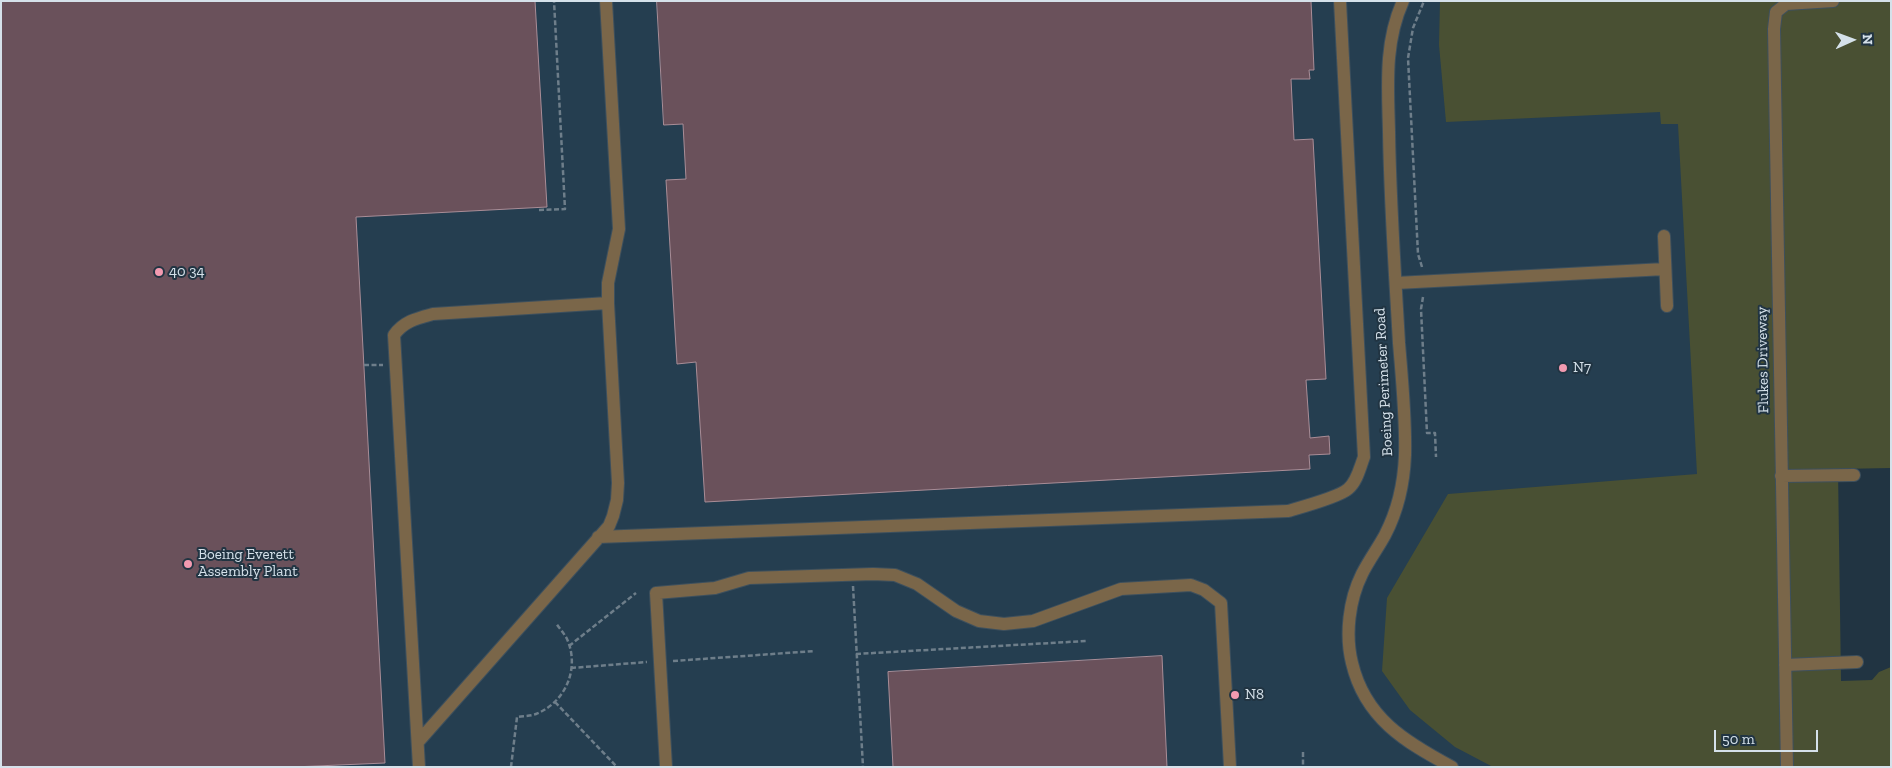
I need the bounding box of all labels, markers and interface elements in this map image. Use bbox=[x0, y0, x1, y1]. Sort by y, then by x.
north arrow bbox=[1827, 15, 1877, 65]
text: N bbox=[1859, 34, 1876, 45]
place label: 40 34 bbox=[169, 263, 205, 281]
marker: 40 34 bbox=[153, 266, 165, 278]
street label: Boeing Perimeter Road bbox=[1371, 307, 1397, 457]
street label: Flukes Driveway bbox=[1753, 307, 1773, 413]
place label: N7 bbox=[1573, 359, 1591, 377]
marker: N7 bbox=[1557, 362, 1569, 374]
place label: Boeing Everett Assembly Plant bbox=[198, 546, 298, 581]
marker: Boeing Everett Assembly Plant bbox=[182, 558, 194, 570]
place label: N8 bbox=[1245, 686, 1264, 704]
marker: N8 bbox=[1229, 689, 1241, 701]
scale bar bbox=[1717, 720, 1821, 752]
text: 50 m bbox=[1722, 730, 1755, 748]

